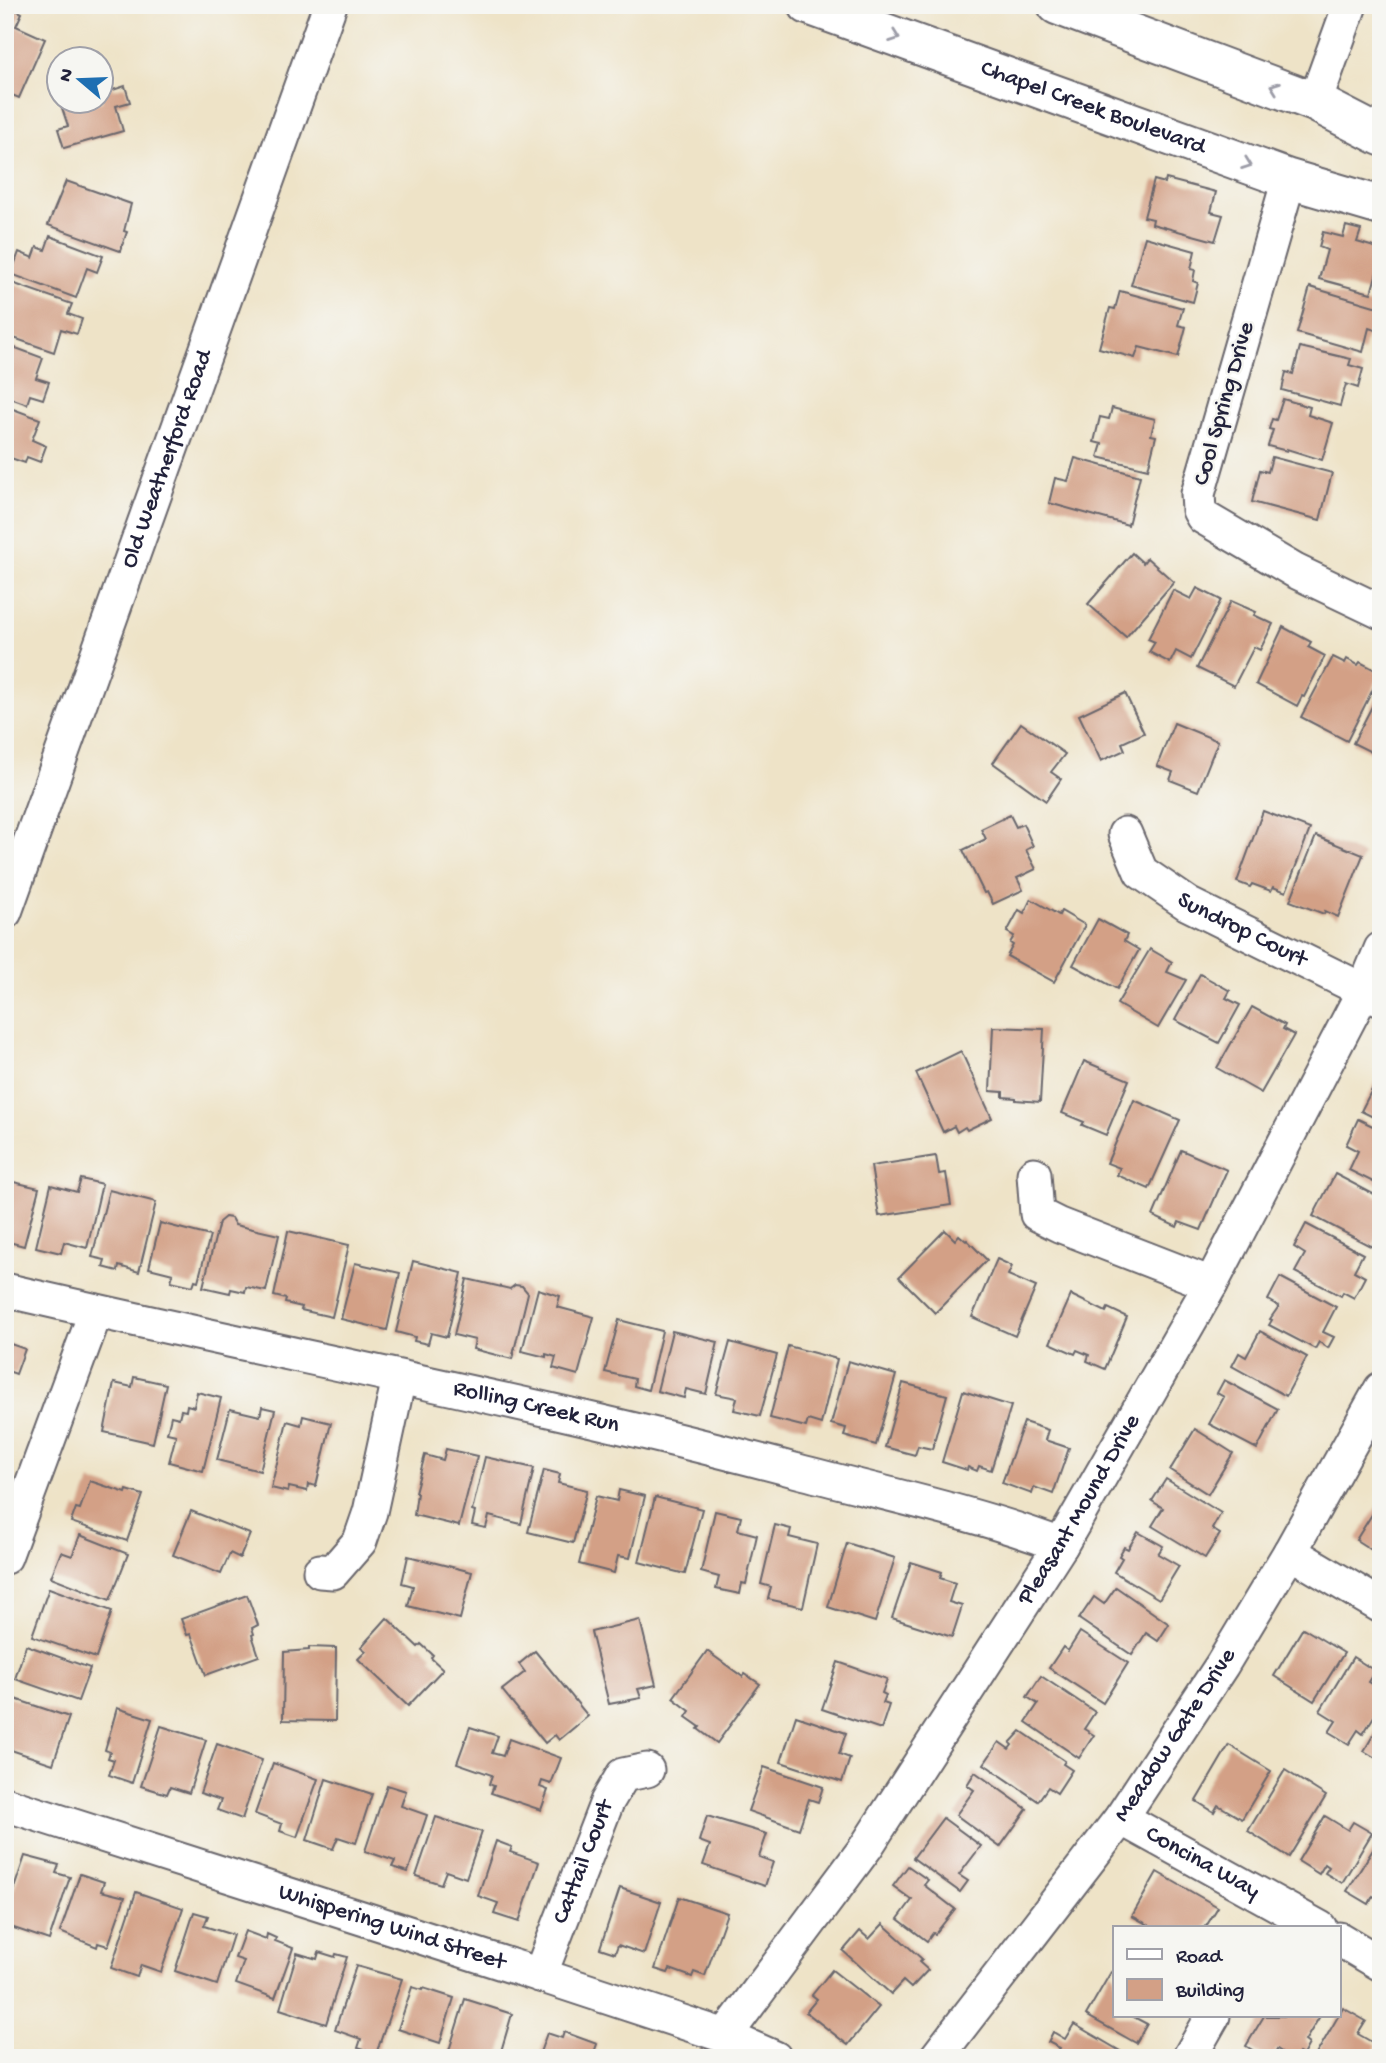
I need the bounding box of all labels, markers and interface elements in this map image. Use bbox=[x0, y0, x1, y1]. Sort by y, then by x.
one-way arrow bbox=[889, 29, 901, 43]
north arrow bbox=[46, 46, 116, 116]
street label: Chapel Creek Boulevard bbox=[976, 54, 1211, 163]
text: N bbox=[54, 66, 80, 85]
one-way arrow bbox=[1269, 81, 1281, 95]
one-way arrow bbox=[1241, 156, 1253, 170]
street label: Cool Spring Drive bbox=[1188, 318, 1262, 489]
street label: Old Weatherford Road bbox=[115, 344, 220, 572]
street label: Sundrop Court bbox=[1171, 886, 1314, 976]
street label: Rolling Creek Run bbox=[450, 1375, 623, 1440]
street label: Pleasant Mound Drive bbox=[1011, 1409, 1148, 1612]
street label: Meadow Gate Drive bbox=[1108, 1643, 1243, 1828]
street label: Cattail Court bbox=[547, 1794, 622, 1928]
street label: Concina Way bbox=[1140, 1820, 1265, 1906]
street label: Whispering Wind Street bbox=[275, 1878, 511, 1978]
legend bbox=[1113, 1926, 1340, 2018]
text: Road bbox=[1176, 1946, 1224, 1971]
text: Building bbox=[1175, 1980, 1245, 2005]

